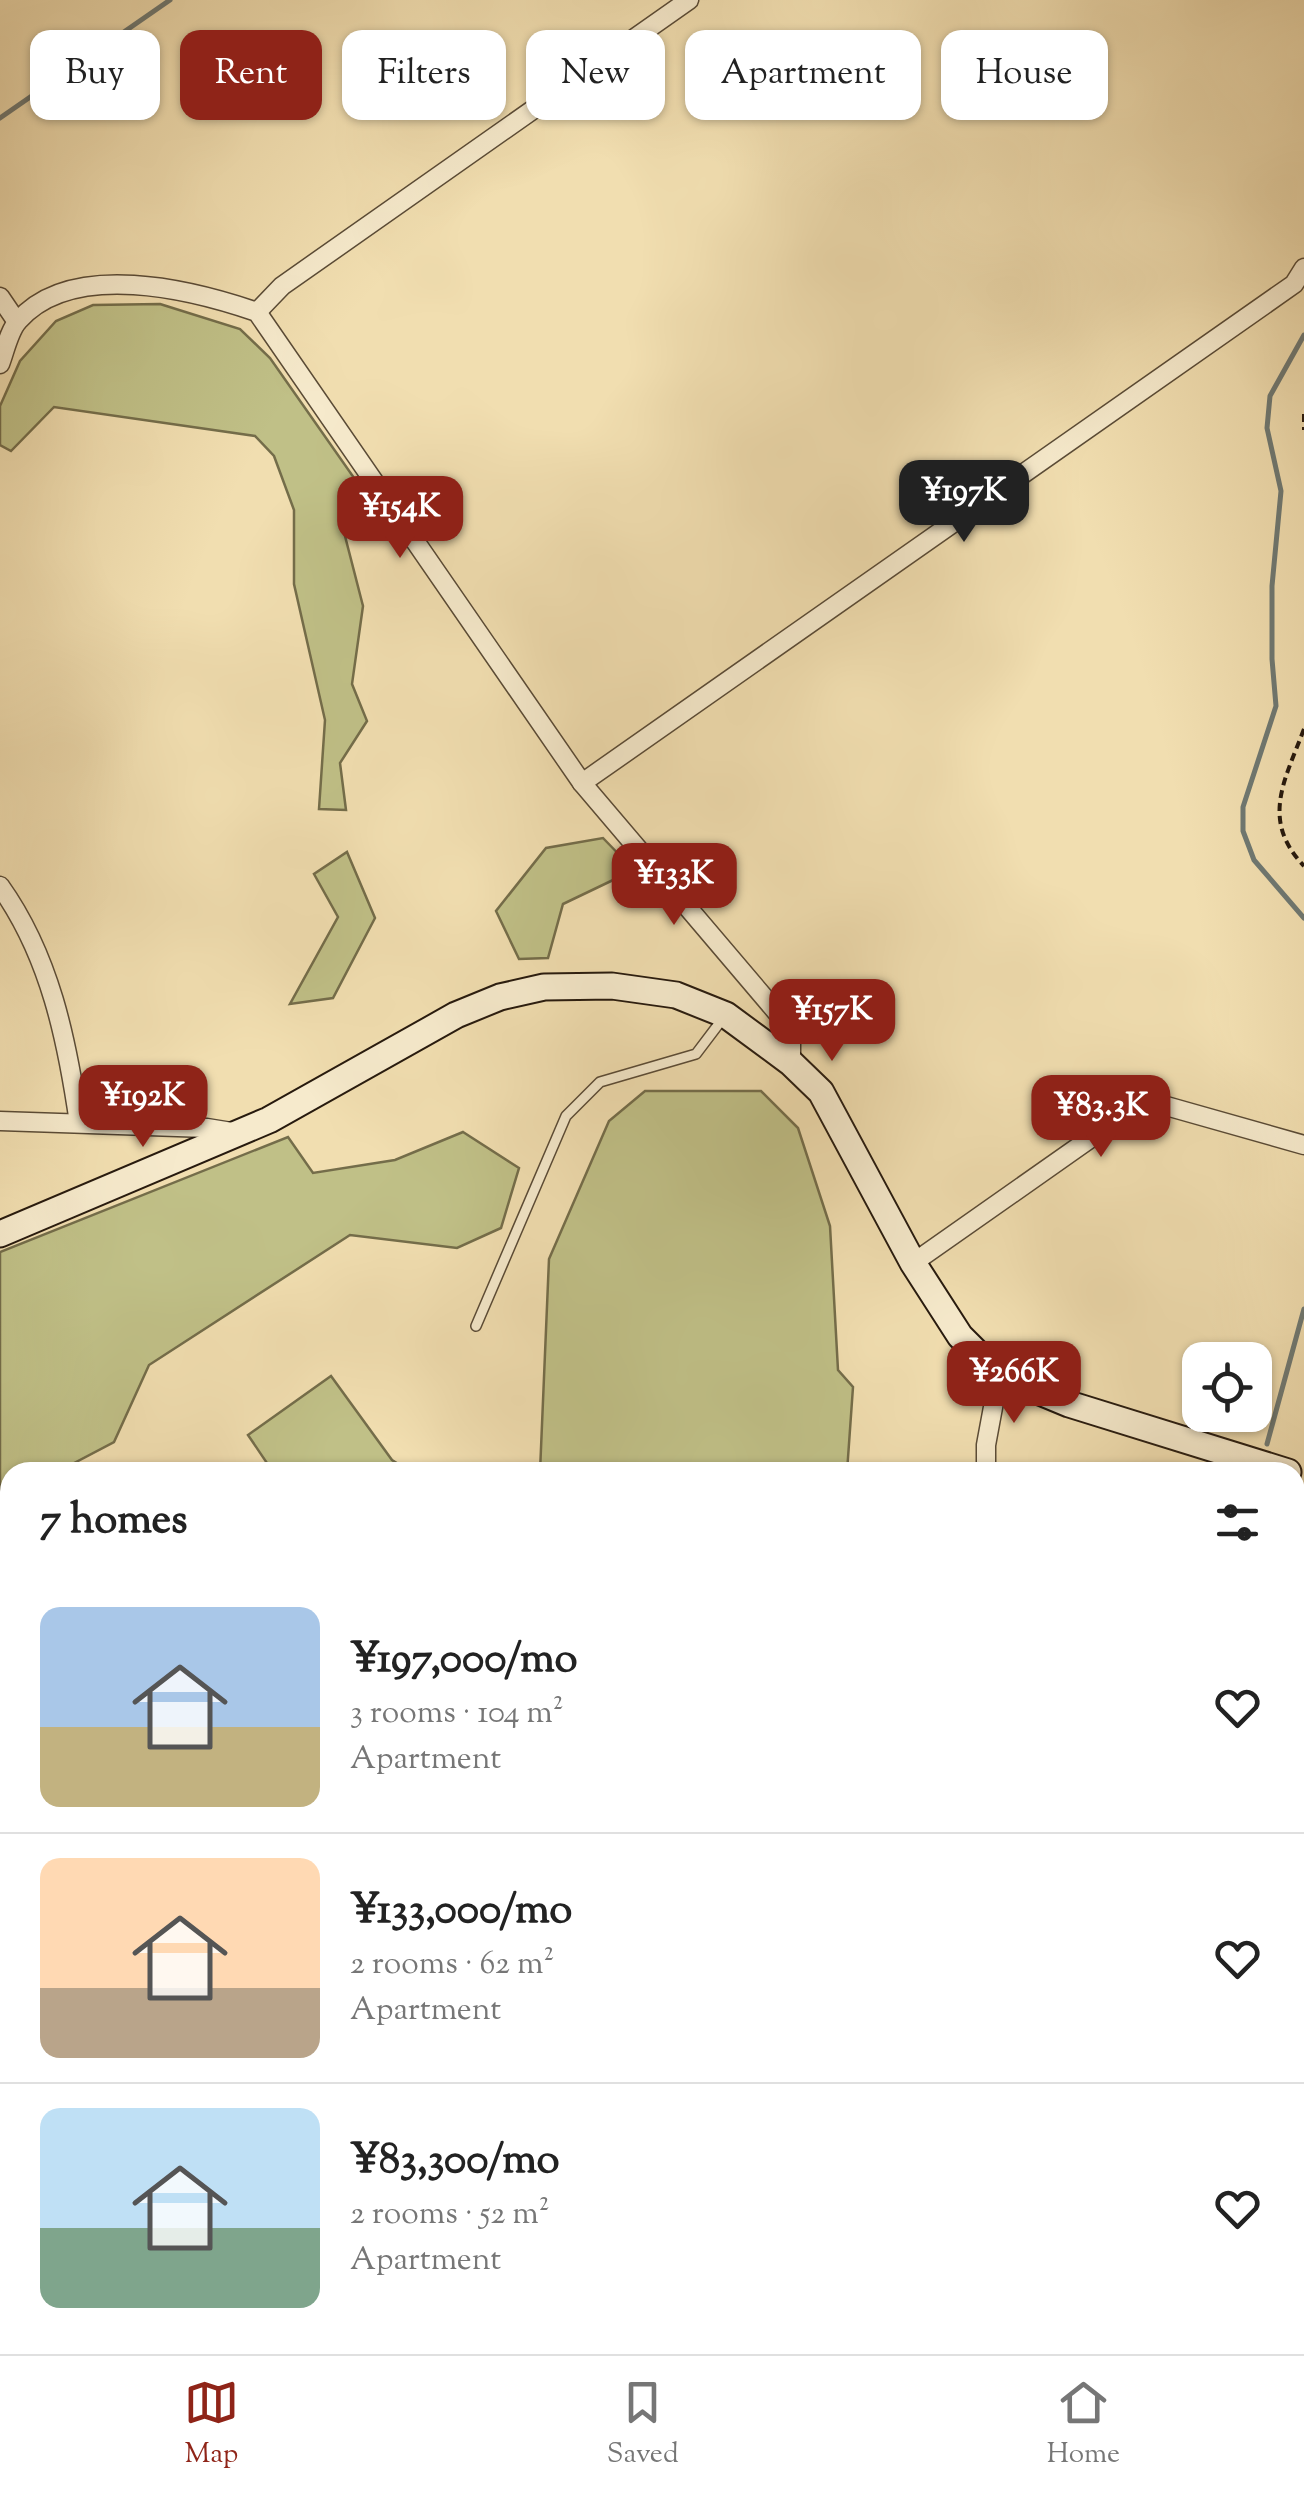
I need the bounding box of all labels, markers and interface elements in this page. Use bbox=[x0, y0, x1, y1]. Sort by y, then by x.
chip: Buy bbox=[30, 30, 160, 120]
chip: Rent bbox=[180, 30, 322, 120]
chip: Filters bbox=[342, 30, 506, 120]
chip: New bbox=[526, 30, 665, 120]
chip: Apartment bbox=[685, 30, 921, 120]
chip: House bbox=[941, 30, 1108, 120]
pin: ¥197K bbox=[894, 460, 1034, 545]
text: ¥197K bbox=[921, 469, 1007, 515]
pin: ¥154K bbox=[330, 476, 470, 561]
text: ¥154K bbox=[359, 485, 441, 531]
pin: ¥133K bbox=[604, 843, 744, 928]
text: ¥133K bbox=[634, 852, 714, 898]
pin: ¥157K bbox=[762, 979, 902, 1064]
text: ¥157K bbox=[791, 988, 873, 1034]
pin: ¥192K bbox=[73, 1065, 213, 1150]
text: ¥192K bbox=[101, 1074, 185, 1120]
pin: ¥83.3K bbox=[1020, 1075, 1182, 1160]
text: ¥83.3K bbox=[1053, 1084, 1149, 1130]
pin: ¥266K bbox=[944, 1341, 1084, 1426]
map controls bbox=[1182, 1342, 1272, 1432]
button: locate bbox=[1182, 1342, 1272, 1432]
text: ¥266K bbox=[969, 1350, 1059, 1396]
text: 7 homes bbox=[40, 1492, 188, 1552]
icon: filters bbox=[1210, 1495, 1265, 1550]
text: ¥197,000/mo bbox=[350, 1631, 577, 1691]
icon: home bbox=[120, 1647, 240, 1767]
icon: heart bbox=[1210, 1680, 1265, 1735]
text: 3 rooms · 104 m² bbox=[350, 1691, 564, 1737]
text: Apartment bbox=[350, 1737, 501, 1783]
text: ¥133,000/mo bbox=[350, 1882, 572, 1942]
icon: home bbox=[120, 1898, 240, 2018]
icon: heart bbox=[1210, 1931, 1265, 1986]
text: 2 rooms · 62 m² bbox=[350, 1942, 554, 1988]
text: Apartment bbox=[350, 1988, 501, 2034]
text: ¥83,300/mo bbox=[350, 2132, 560, 2192]
icon: home bbox=[120, 2148, 240, 2268]
icon: heart bbox=[1210, 2181, 1265, 2236]
text: 2 rooms · 52 m² bbox=[350, 2192, 550, 2238]
text: Apartment bbox=[350, 2238, 501, 2284]
tab: Map bbox=[184, 2375, 239, 2475]
tab: Saved bbox=[607, 2375, 679, 2475]
tab: Home bbox=[1047, 2375, 1120, 2475]

